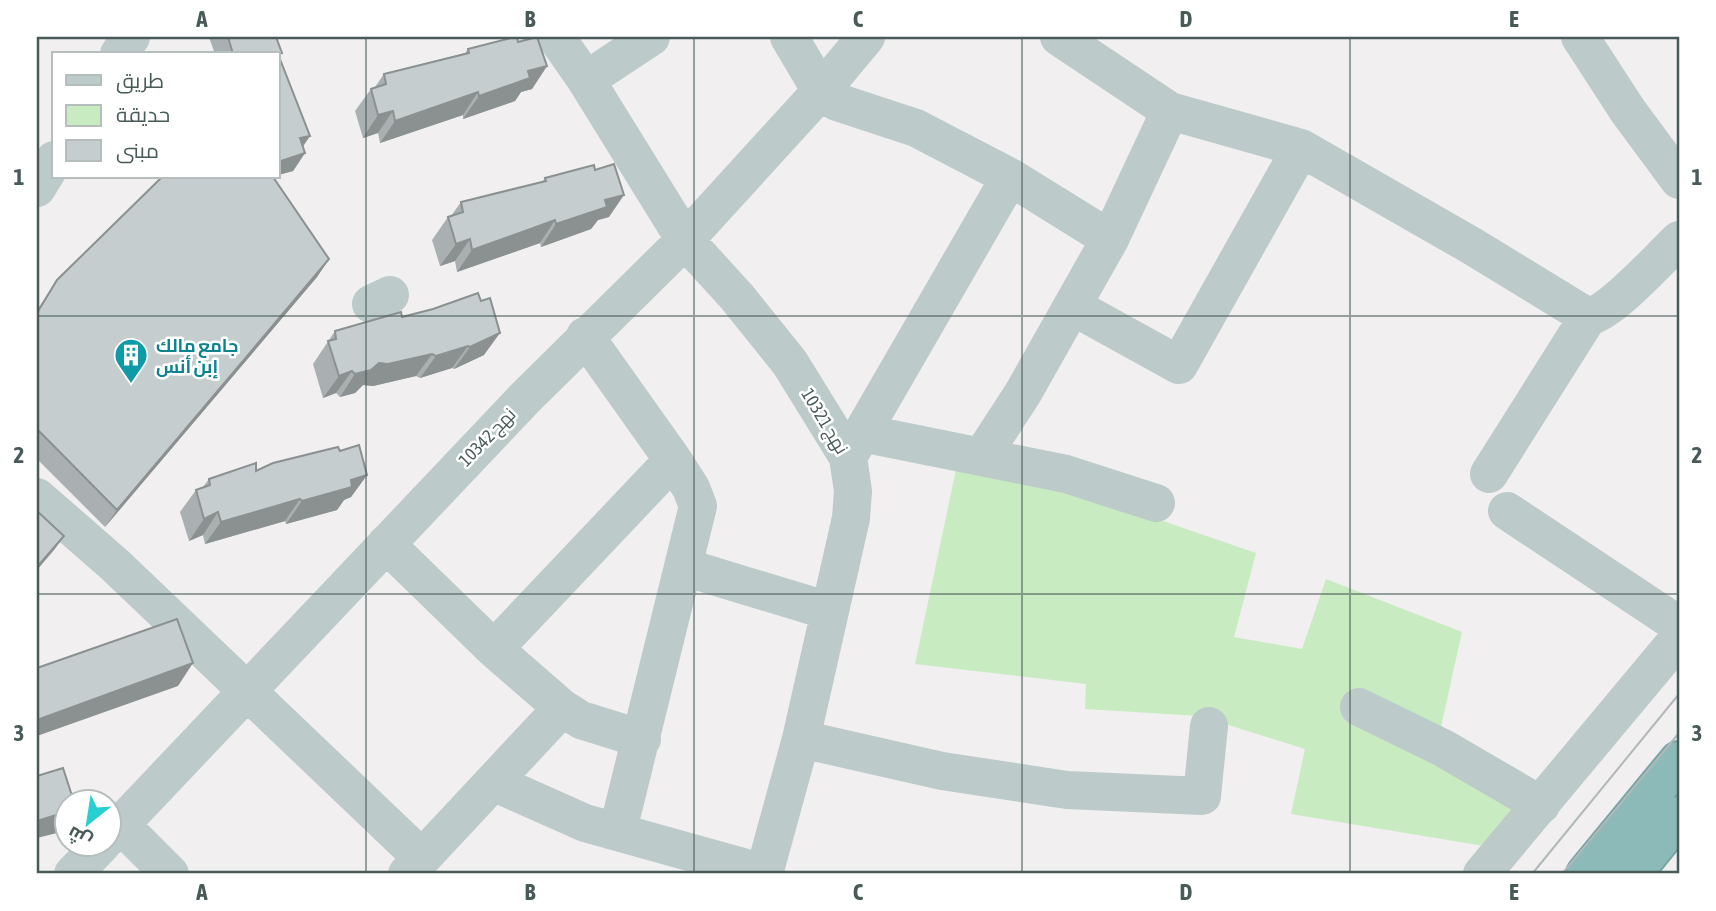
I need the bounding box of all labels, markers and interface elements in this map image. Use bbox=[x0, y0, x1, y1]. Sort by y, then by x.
text: A bbox=[195, 6, 208, 32]
text: B bbox=[525, 6, 536, 32]
text: C bbox=[853, 6, 864, 32]
text: D bbox=[1180, 6, 1193, 32]
text: E bbox=[1509, 6, 1519, 32]
legend bbox=[52, 52, 280, 178]
text: طريق bbox=[116, 68, 164, 94]
text: حديقة bbox=[116, 102, 170, 126]
text: مبنى bbox=[116, 138, 159, 164]
text: 1 bbox=[14, 164, 25, 190]
text: 1 bbox=[1692, 164, 1703, 190]
place label: جامع مالك إبن أنس bbox=[156, 335, 238, 379]
building icon: جامع مالك إبن أنس bbox=[112, 336, 150, 385]
street label: نهج 10321 bbox=[796, 384, 853, 459]
street label: نهج 10342 bbox=[454, 404, 521, 472]
text: 2 bbox=[14, 442, 24, 468]
text: 2 bbox=[1692, 442, 1702, 468]
text: 3 bbox=[14, 720, 24, 746]
text: 3 bbox=[1692, 720, 1702, 746]
north arrow bbox=[52, 788, 122, 858]
text: ش bbox=[63, 821, 96, 853]
text: A bbox=[195, 879, 208, 905]
text: B bbox=[525, 879, 536, 905]
text: C bbox=[853, 879, 864, 905]
text: D bbox=[1180, 879, 1193, 905]
text: E bbox=[1509, 879, 1519, 905]

